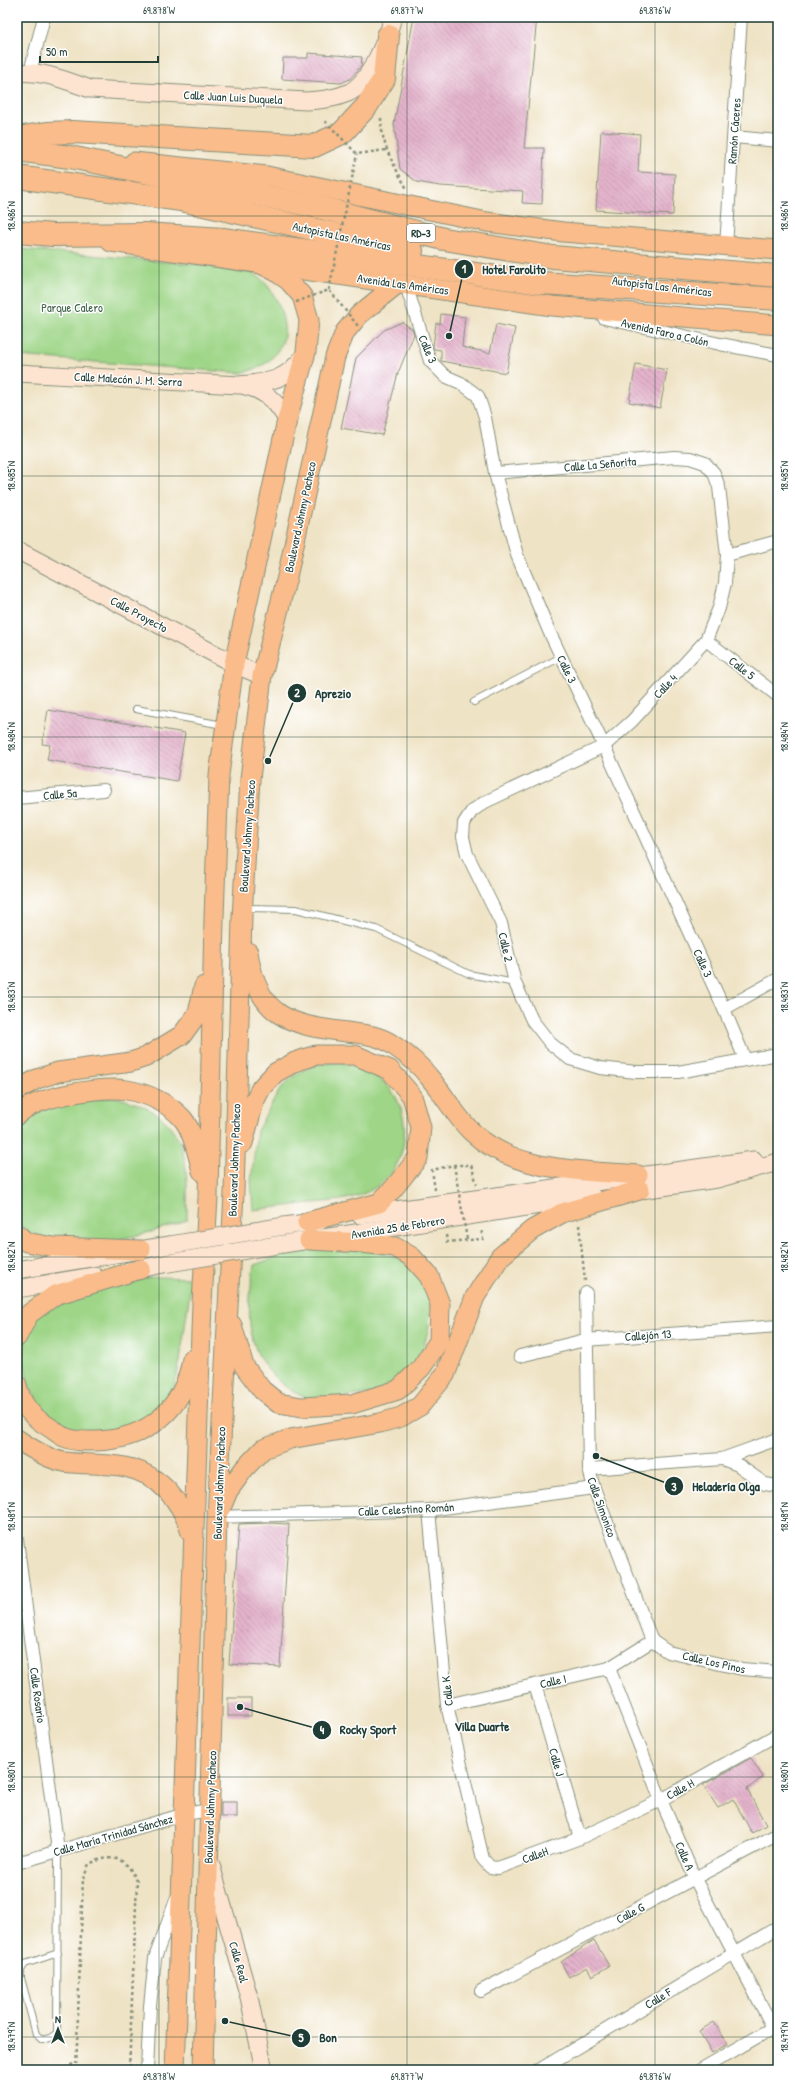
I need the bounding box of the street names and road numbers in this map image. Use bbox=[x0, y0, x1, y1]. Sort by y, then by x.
street label: Calle Juan Luis Duquela bbox=[183, 86, 283, 108]
street label: Ramón Cáceres bbox=[723, 97, 745, 165]
street label: Autopista Las Américas bbox=[291, 217, 393, 255]
road number: RD-3 bbox=[407, 224, 435, 242]
street label: Avenida Las Américas bbox=[356, 269, 450, 299]
street label: Autopista Las Américas bbox=[611, 271, 713, 301]
street label: Avenida Faro a Colón bbox=[620, 314, 710, 350]
street label: Calle 3 bbox=[414, 332, 442, 366]
street label: Calle Malecón J. M. Serra bbox=[74, 368, 183, 390]
street label: Calle La Señorita bbox=[563, 452, 637, 476]
street label: Boulevard Johnny Pacheco bbox=[280, 460, 320, 574]
street label: Calle Proyecto bbox=[107, 592, 171, 636]
street label: Calle 3 bbox=[553, 652, 581, 686]
street label: Calle 5 bbox=[725, 652, 759, 684]
street label: Calle 4 bbox=[649, 669, 681, 702]
street label: Boulevard Johnny Pacheco bbox=[235, 779, 259, 893]
street label: Calle 5a bbox=[42, 784, 78, 804]
street label: Calle 2 bbox=[494, 931, 518, 964]
street label: Calle 3 bbox=[689, 946, 717, 980]
street label: Boulevard Johnny Pacheco bbox=[224, 1103, 244, 1217]
street label: Avenida 25 de Febrero bbox=[350, 1211, 446, 1243]
street label: Callejón 13 bbox=[624, 1325, 672, 1345]
street label: Boulevard Johnny Pacheco bbox=[209, 1426, 229, 1540]
street label: Calle Simonico bbox=[583, 1475, 621, 1540]
street label: Calle Celestino Román bbox=[357, 1498, 455, 1520]
street label: Calle Los Pinos bbox=[681, 1647, 747, 1678]
street label: Calle Rosario bbox=[26, 1666, 50, 1724]
street label: Calle I bbox=[538, 1670, 568, 1692]
street label: Calle K bbox=[437, 1674, 457, 1707]
street label: Calle J bbox=[545, 1746, 569, 1779]
street label: Boulevard Johnny Pacheco bbox=[200, 1750, 220, 1864]
street label: Calle H bbox=[663, 1774, 697, 1804]
street label: Calle María Trinidad Sánchez bbox=[51, 1810, 175, 1860]
street label: Calle A bbox=[671, 1839, 699, 1873]
street label: CalleH bbox=[519, 1842, 551, 1868]
street label: Calle G bbox=[613, 1898, 647, 1927]
street label: Calle Real bbox=[225, 1939, 253, 1985]
street label: Calle F bbox=[641, 1983, 675, 2013]

